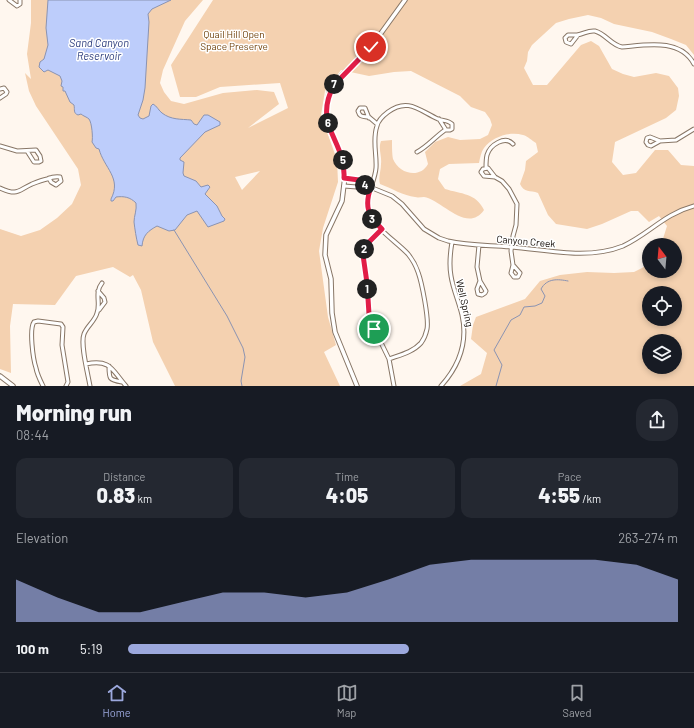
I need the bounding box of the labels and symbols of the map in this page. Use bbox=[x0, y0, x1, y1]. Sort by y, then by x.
park label: Quail Hill Open Space Preserve bbox=[200, 28, 268, 52]
pin bbox=[354, 30, 388, 64]
water label: Sand Canyon Reservoir bbox=[69, 36, 129, 62]
pin: 7 bbox=[324, 74, 344, 94]
pin: 6 bbox=[318, 113, 338, 133]
pin: 5 bbox=[333, 150, 353, 170]
pin: 4 bbox=[355, 175, 375, 195]
pin: 3 bbox=[362, 209, 382, 229]
street label: Canyon Creek bbox=[496, 232, 556, 250]
north arrow bbox=[642, 238, 682, 278]
pin: 2 bbox=[354, 239, 374, 259]
street label: Well Spring bbox=[454, 278, 476, 328]
pin: 1 bbox=[357, 279, 377, 299]
pin bbox=[357, 312, 391, 346]

